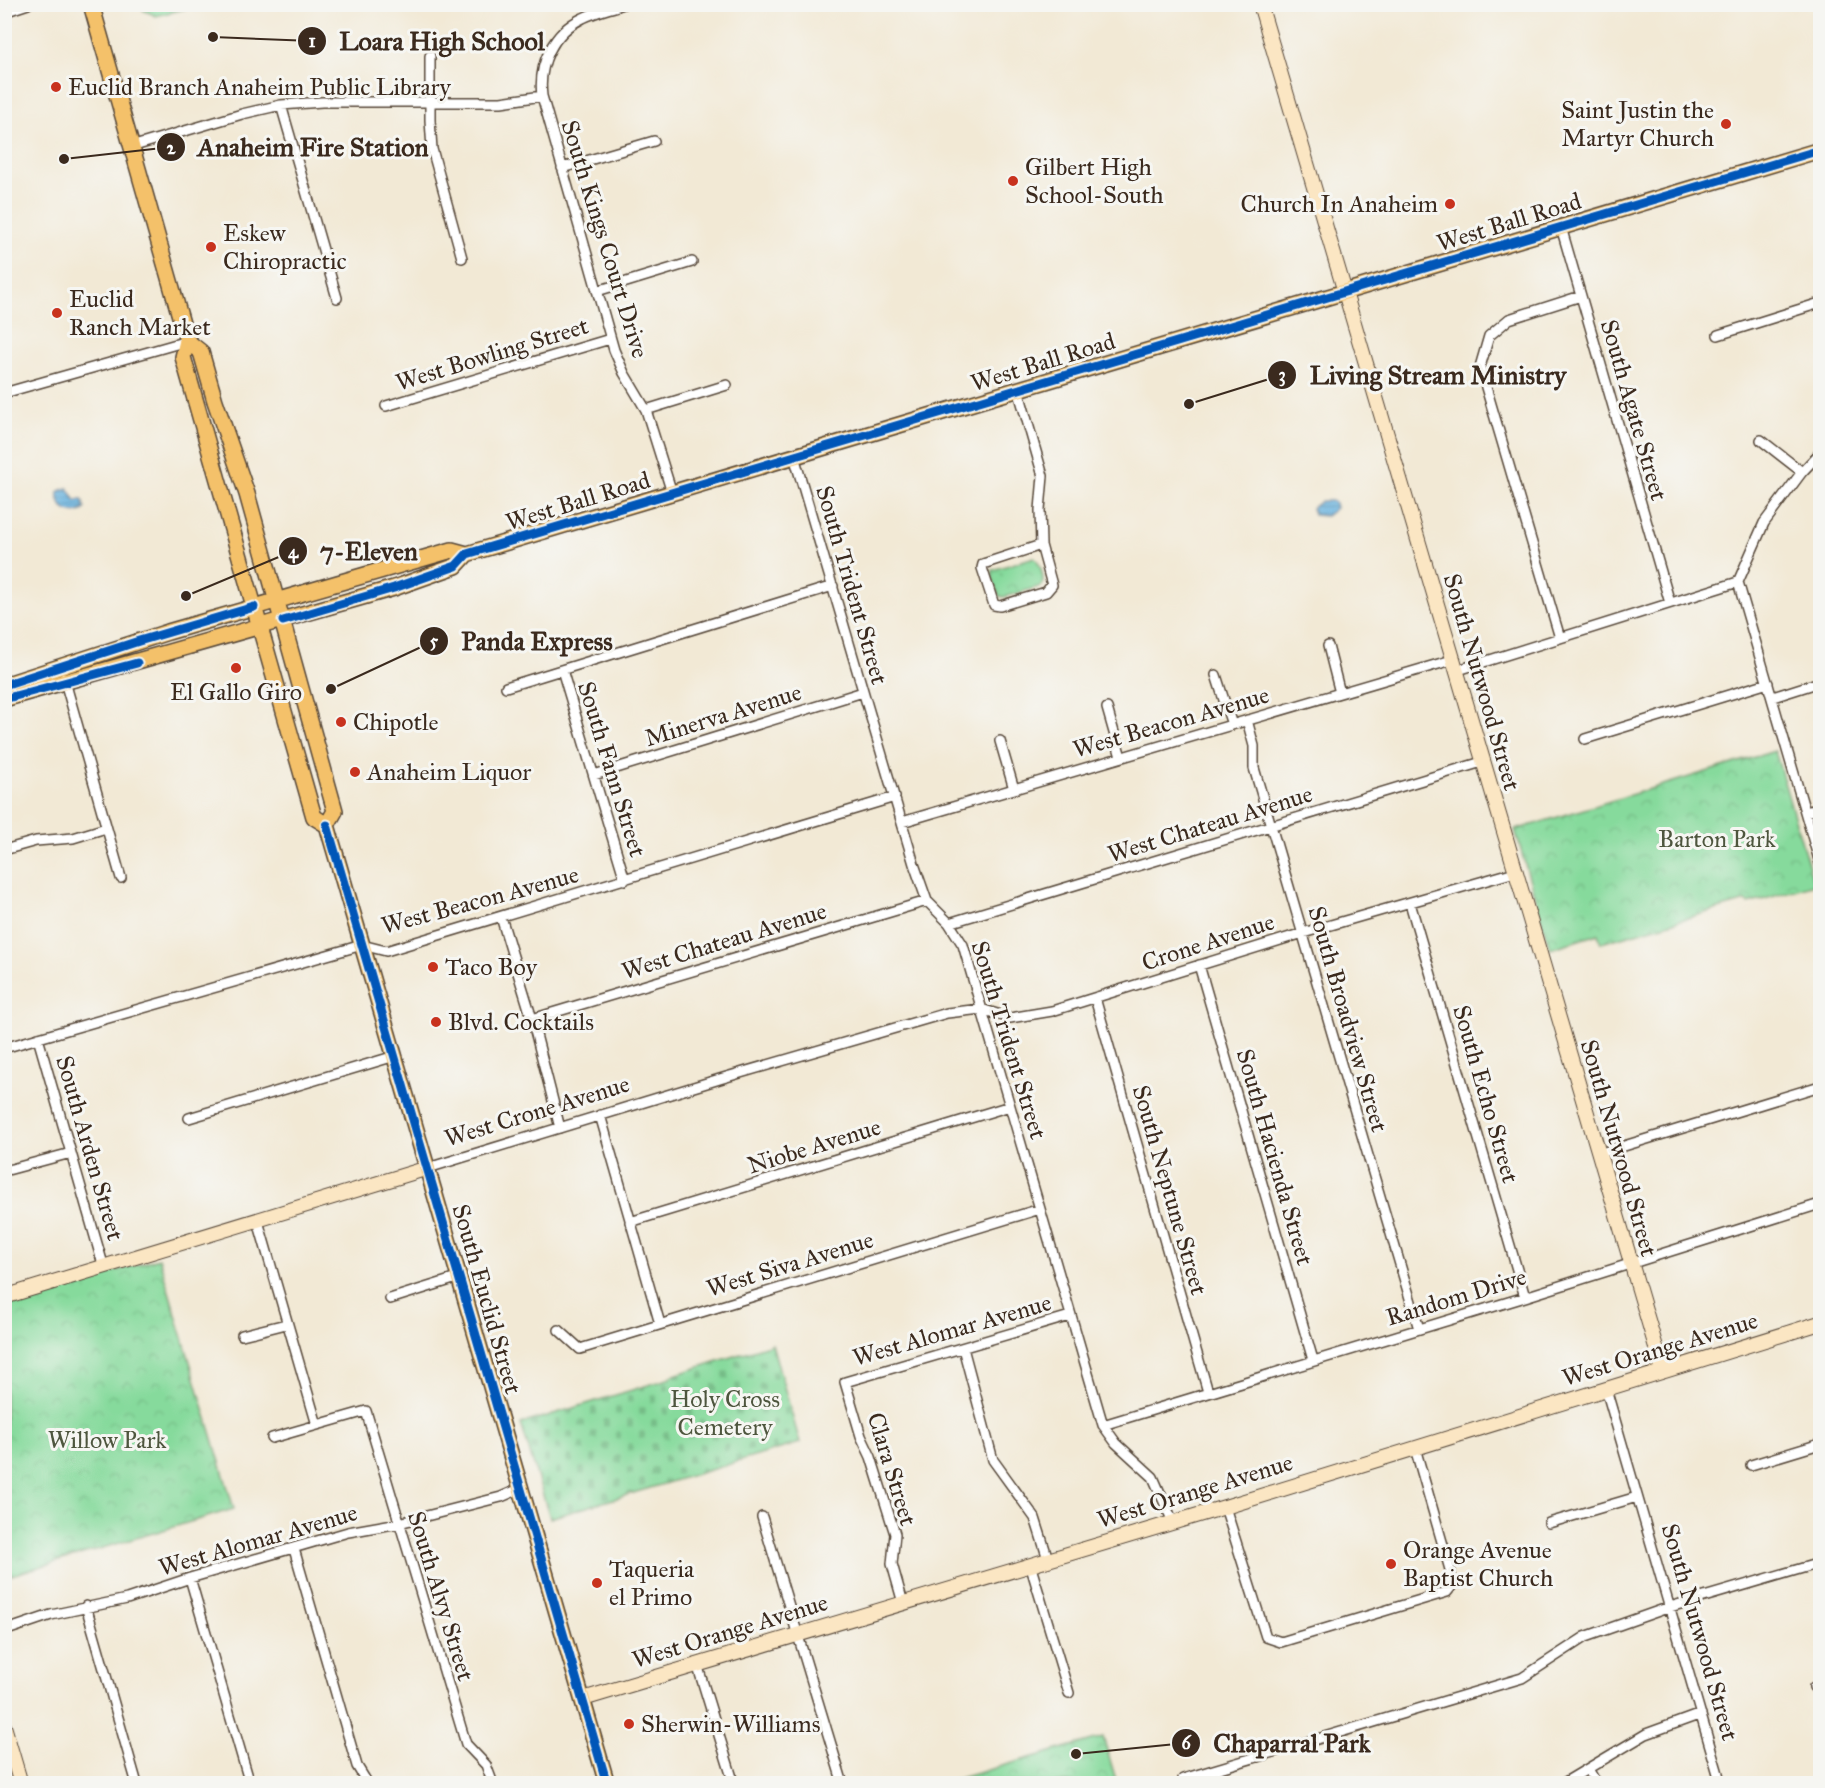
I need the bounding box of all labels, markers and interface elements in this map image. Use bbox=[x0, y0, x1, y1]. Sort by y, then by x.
callout: Loara High School bbox=[297, 19, 557, 63]
text: Loara High School bbox=[339, 25, 546, 58]
text: 1 bbox=[308, 30, 316, 52]
place label: Euclid Branch Anaheim Public Library bbox=[68, 72, 452, 102]
marker: Euclid Branch Anaheim Public Library bbox=[49, 80, 63, 94]
place label: Saint Justin the Martyr Church bbox=[1561, 95, 1714, 153]
street label: South Kings Court Drive bbox=[555, 116, 655, 362]
marker: Saint Justin the Martyr Church bbox=[1719, 117, 1733, 131]
callout: Anaheim Fire Station bbox=[156, 125, 441, 169]
text: Anaheim Fire Station bbox=[195, 131, 429, 163]
text: 2 bbox=[167, 137, 177, 159]
place label: Gilbert High School-South bbox=[1025, 152, 1164, 210]
marker: Gilbert High School-South bbox=[1006, 174, 1020, 188]
street label: West Ball Road bbox=[1433, 186, 1585, 258]
place label: Church In Anaheim bbox=[1240, 189, 1438, 219]
marker: Church In Anaheim bbox=[1443, 197, 1457, 211]
place label: Eskew Chiropractic bbox=[223, 218, 347, 276]
marker: Eskew Chiropractic bbox=[204, 240, 218, 254]
place label: Euclid Ranch Market bbox=[69, 284, 211, 342]
marker: Euclid Ranch Market bbox=[50, 306, 64, 320]
street label: West Bowling Street bbox=[392, 310, 592, 398]
street label: South Agate Street bbox=[1594, 316, 1674, 504]
street label: West Ball Road bbox=[967, 326, 1119, 398]
callout: Living Stream Ministry bbox=[1267, 353, 1578, 397]
text: Living Stream Ministry bbox=[1310, 359, 1568, 392]
text: 3 bbox=[1278, 364, 1286, 387]
street label: West Ball Road bbox=[502, 465, 654, 537]
street label: South Trident Street bbox=[809, 482, 895, 688]
callout: 7-Eleven bbox=[278, 529, 430, 573]
text: 7-Eleven bbox=[320, 535, 418, 567]
text: 4 bbox=[288, 541, 299, 564]
street label: South Nutwood Street bbox=[1437, 570, 1527, 794]
callout: Panda Express bbox=[419, 619, 625, 663]
text: Panda Express bbox=[461, 625, 613, 657]
text: 5 bbox=[430, 630, 439, 652]
marker: El Gallo Giro bbox=[229, 661, 243, 675]
place label: El Gallo Giro bbox=[170, 677, 302, 707]
street label: Minerva Avenue bbox=[641, 677, 805, 753]
street label: South Fann Street bbox=[571, 678, 653, 861]
street label: West Beacon Avenue bbox=[1069, 680, 1273, 764]
place label: Chipotle bbox=[353, 707, 439, 737]
marker: Chipotle bbox=[334, 715, 348, 729]
place label: Anaheim Liquor bbox=[366, 757, 531, 787]
marker: Anaheim Liquor bbox=[348, 765, 362, 779]
street label: West Chateau Avenue bbox=[1104, 779, 1316, 869]
park label: Barton Park bbox=[1658, 824, 1777, 854]
street label: West Beacon Avenue bbox=[378, 859, 582, 941]
street label: West Chateau Avenue bbox=[618, 896, 830, 986]
street label: South Broadview Street bbox=[1301, 903, 1395, 1136]
street label: Crone Avenue bbox=[1138, 906, 1278, 978]
street label: South Trident Street bbox=[965, 937, 1054, 1143]
place label: Taco Boy bbox=[445, 952, 538, 982]
marker: Taco Boy bbox=[426, 960, 440, 974]
street label: South Echo Street bbox=[1446, 1002, 1526, 1187]
place label: Blvd. Cocktails bbox=[448, 1007, 594, 1037]
marker: Blvd. Cocktails bbox=[429, 1015, 443, 1029]
street label: South Nutwood Street bbox=[1574, 1036, 1664, 1260]
street label: South Hacienda Street bbox=[1230, 1046, 1320, 1269]
street label: South Arden Street bbox=[49, 1052, 131, 1244]
street label: West Crone Avenue bbox=[441, 1069, 633, 1153]
street label: South Neptune Street bbox=[1126, 1082, 1214, 1299]
street label: Niobe Avenue bbox=[744, 1111, 884, 1181]
street label: South Euclid Street bbox=[446, 1201, 529, 1398]
street label: West Siva Avenue bbox=[703, 1224, 877, 1304]
street label: Random Drive bbox=[1382, 1261, 1530, 1333]
street label: West Alomar Avenue bbox=[849, 1287, 1055, 1373]
street label: West Orange Avenue bbox=[1559, 1305, 1761, 1393]
park label: Holy Cross Cemetery bbox=[670, 1384, 780, 1442]
street label: Clara Street bbox=[861, 1409, 924, 1530]
park label: Willow Park bbox=[48, 1425, 167, 1455]
street label: West Orange Avenue bbox=[1094, 1447, 1296, 1535]
street label: West Alomar Avenue bbox=[155, 1497, 361, 1583]
street label: South Alvy Street bbox=[401, 1508, 481, 1685]
street label: South Nutwood Street bbox=[1655, 1520, 1745, 1744]
place label: Orange Avenue Baptist Church bbox=[1403, 1535, 1553, 1593]
place label: Taqueria el Primo bbox=[609, 1554, 695, 1612]
marker: Orange Avenue Baptist Church bbox=[1384, 1557, 1398, 1571]
marker: Taqueria el Primo bbox=[590, 1576, 604, 1590]
street label: West Orange Avenue bbox=[629, 1587, 831, 1675]
place label: Sherwin-Williams bbox=[641, 1709, 820, 1739]
marker: Sherwin-Williams bbox=[622, 1717, 636, 1731]
callout: Chaparral Park bbox=[1171, 1721, 1383, 1765]
text: Chaparral Park bbox=[1213, 1727, 1372, 1759]
text: 6 bbox=[1181, 1732, 1191, 1754]

